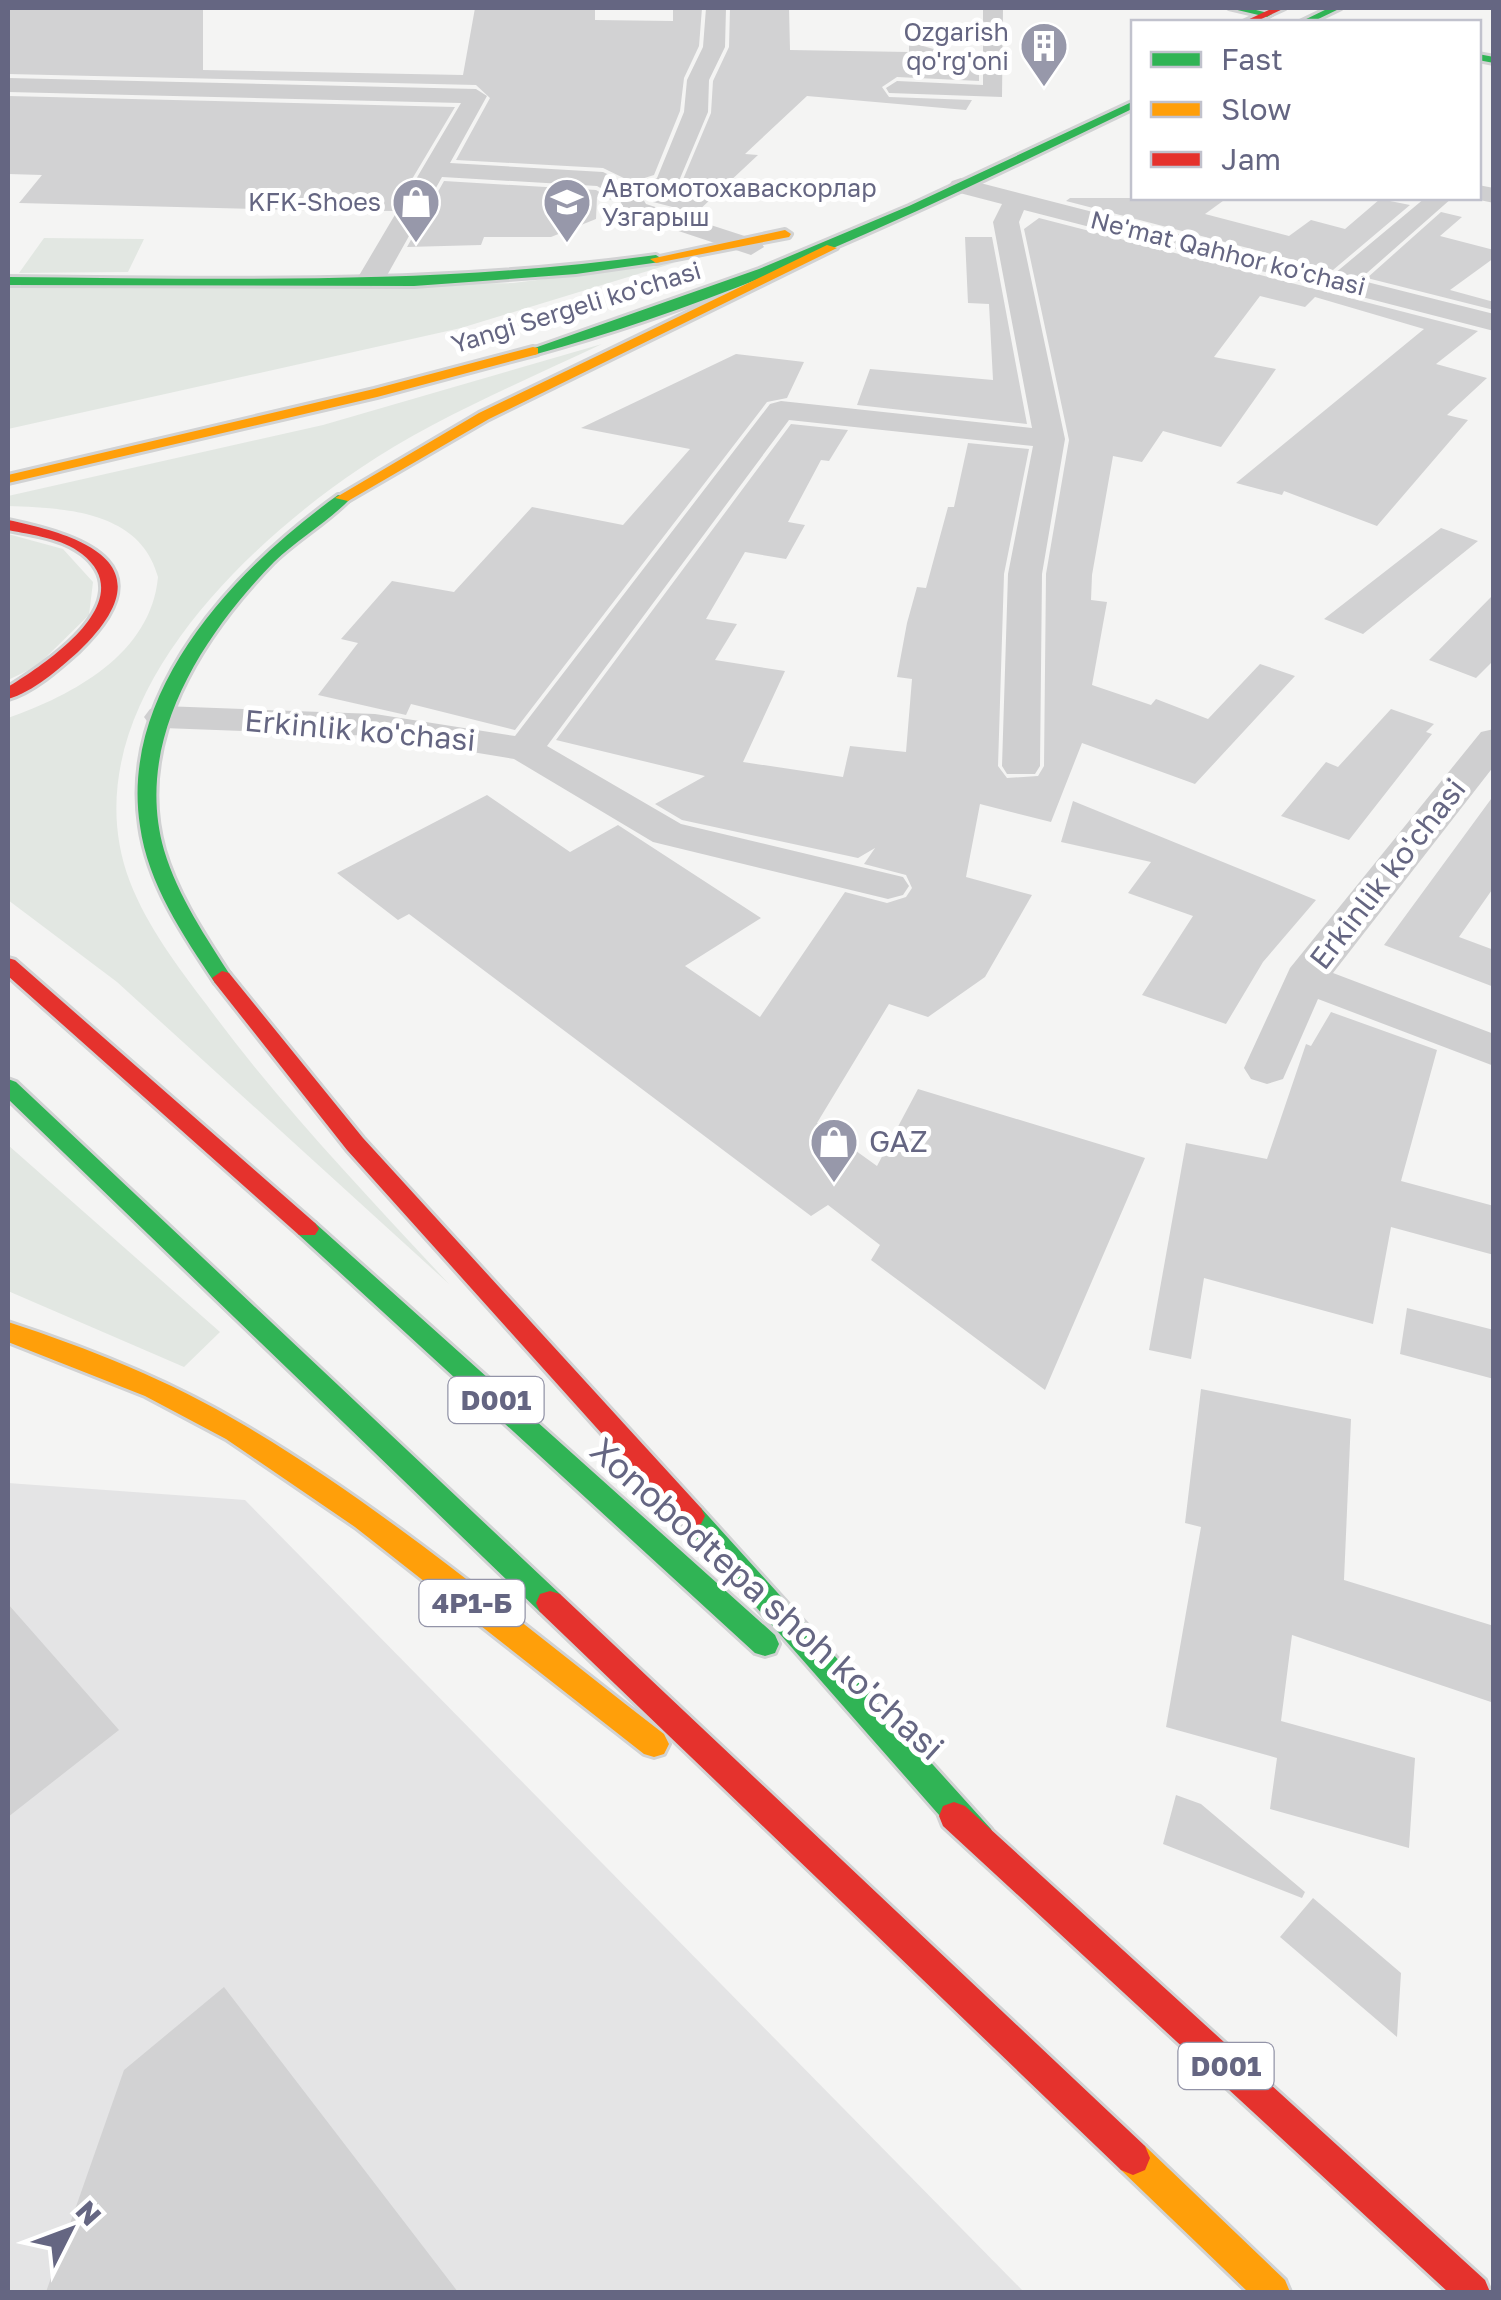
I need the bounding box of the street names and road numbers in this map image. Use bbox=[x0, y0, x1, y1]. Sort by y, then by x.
street label: Ne'mat Qahhor ko'chasi bbox=[1088, 203, 1369, 302]
street label: Yangi Sergeli ko'chasi bbox=[447, 254, 704, 359]
street label: Erkinlik ko'chasi bbox=[243, 702, 477, 758]
street label: Erkinlik ko'chasi bbox=[1302, 771, 1473, 976]
road number: D001 bbox=[448, 1377, 544, 1423]
street label: Xonobodtepa shoh ko'chasi bbox=[582, 1428, 953, 1768]
road number: 4Р1-Б bbox=[420, 1580, 524, 1626]
road number: D001 bbox=[1178, 2043, 1274, 2089]

